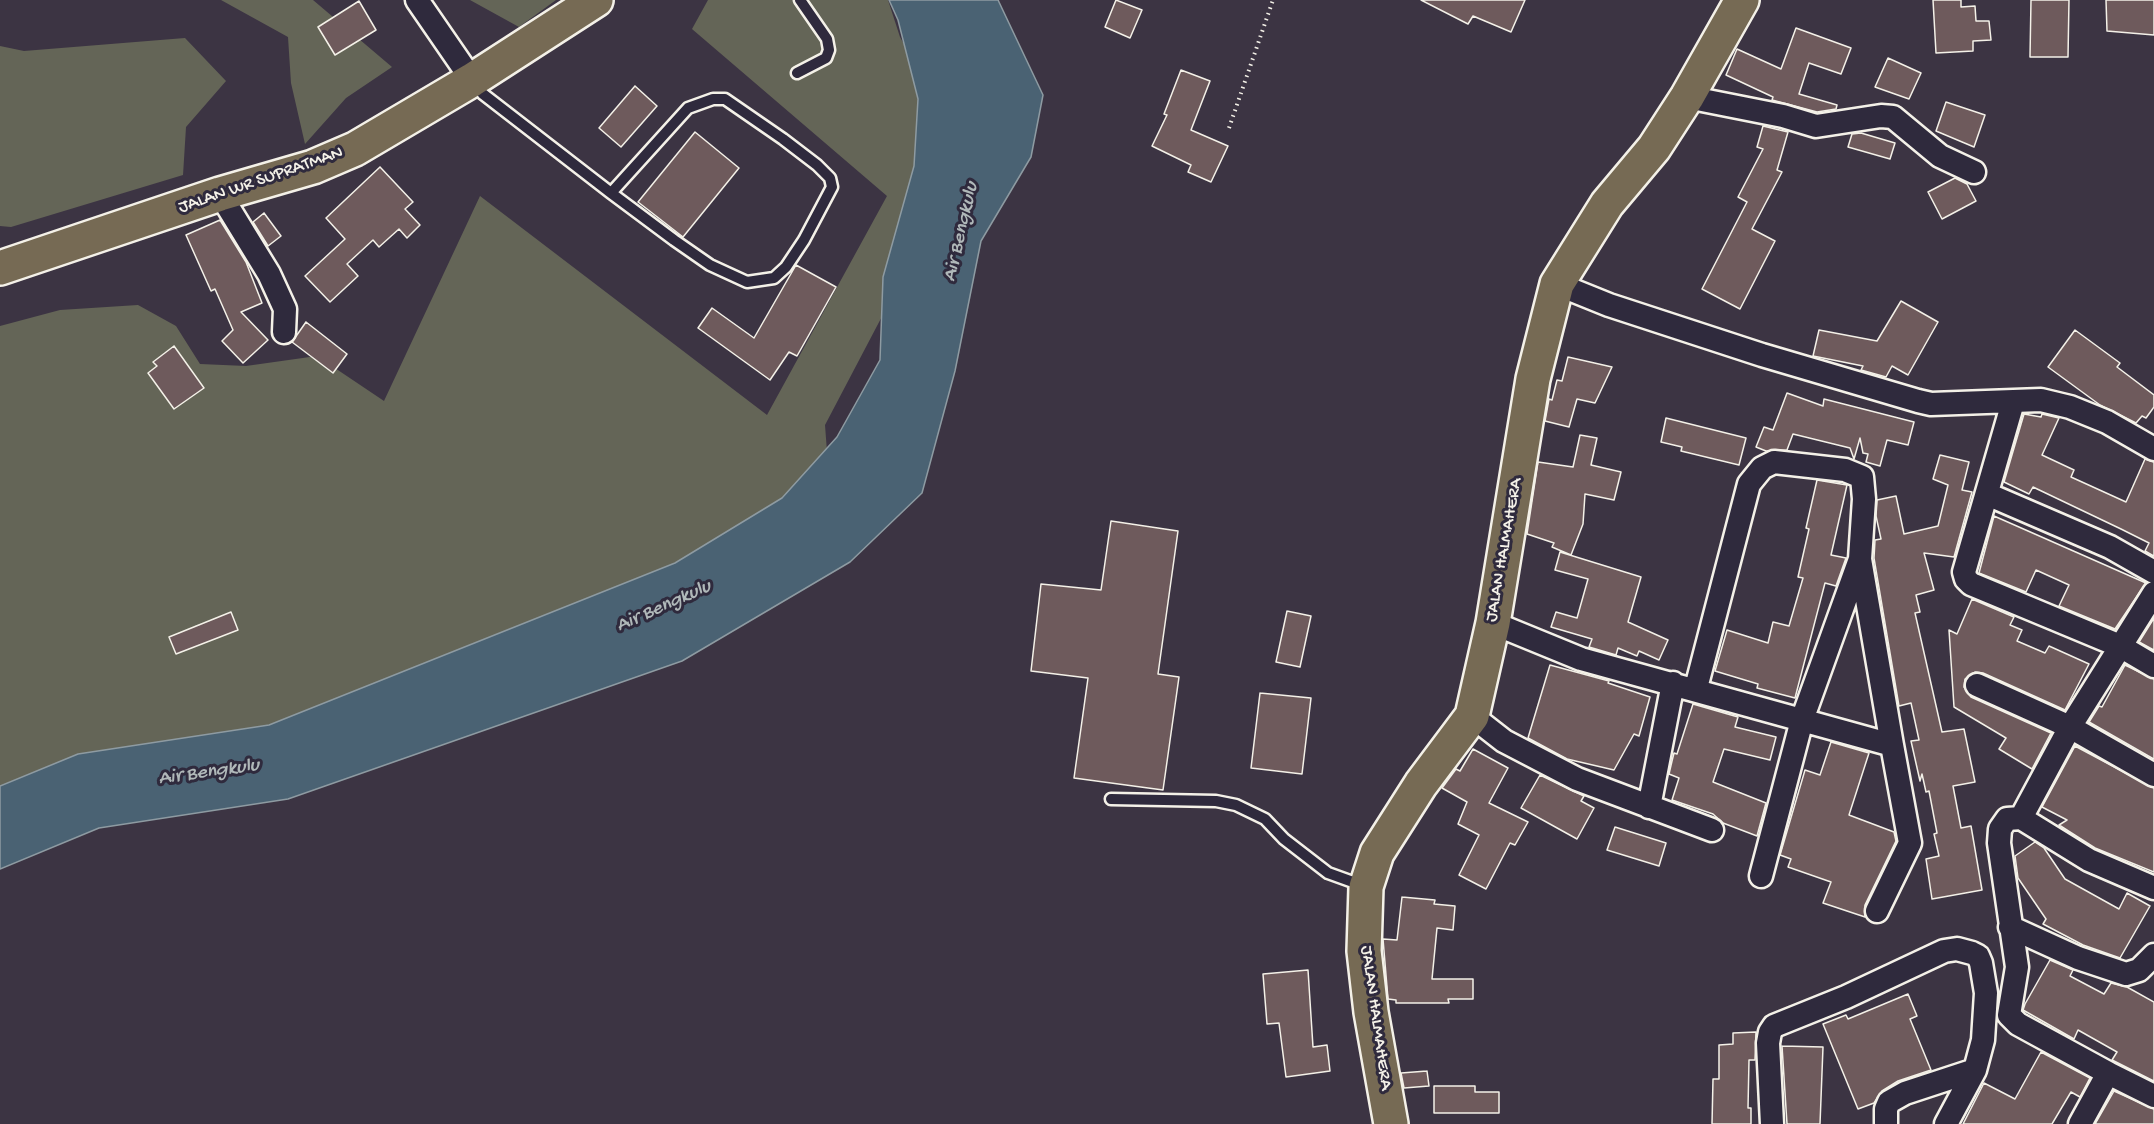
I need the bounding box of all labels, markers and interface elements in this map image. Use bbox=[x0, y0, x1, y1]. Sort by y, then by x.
street label: JALAN WR SUPRATMAN bbox=[176, 143, 346, 219]
water label: Air Bengkulu bbox=[939, 180, 985, 284]
street label: JALAN HALMAHERA bbox=[1482, 476, 1528, 624]
water label: Air Bengkulu bbox=[613, 575, 715, 639]
water label: Air Bengkulu bbox=[157, 754, 261, 792]
street label: JALAN HALMAHERA bbox=[1354, 944, 1396, 1092]

